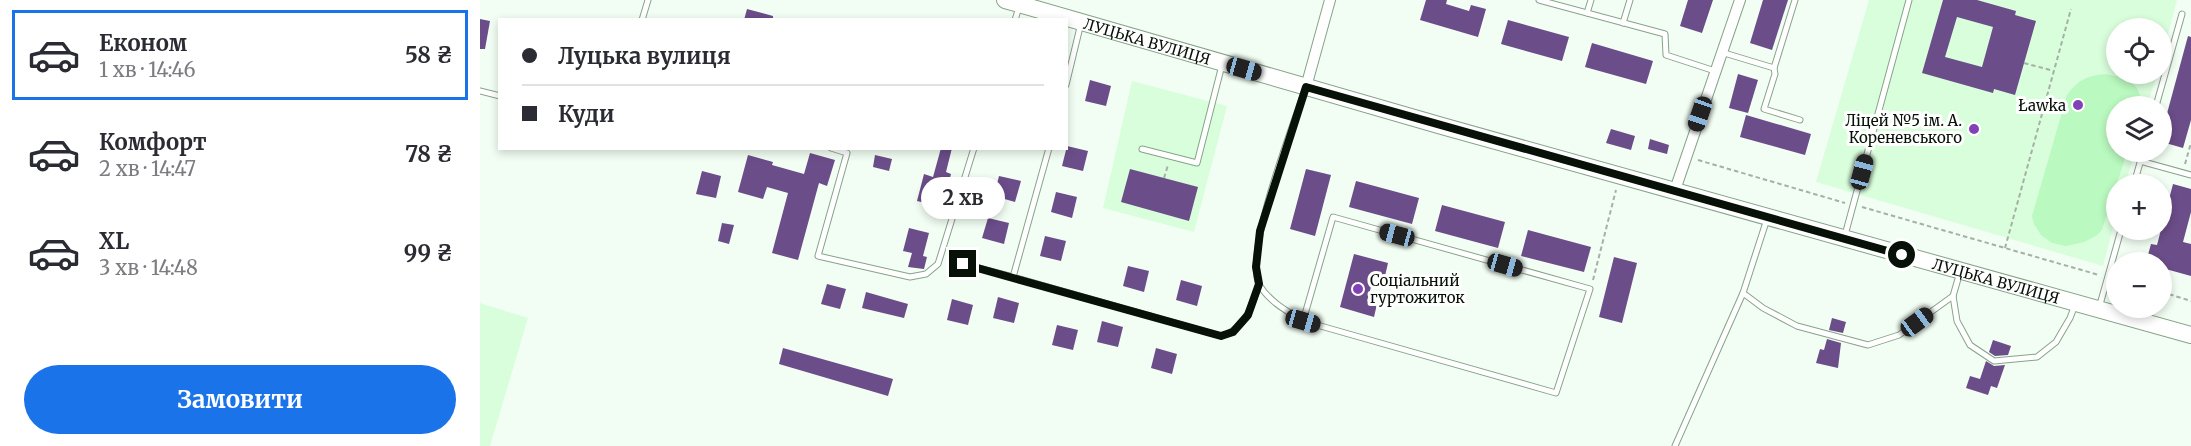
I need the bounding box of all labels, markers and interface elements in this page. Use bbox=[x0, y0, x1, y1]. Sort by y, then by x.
street label: ЛУЦЬКА ВУЛИЦЯ bbox=[1081, 14, 1213, 68]
map controls bbox=[2106, 18, 2172, 318]
button: locate bbox=[2106, 18, 2172, 84]
icon: car bbox=[27, 28, 81, 82]
text: Економ bbox=[99, 29, 187, 57]
text: 58 ₴ bbox=[405, 41, 453, 69]
text: Луцька вулиця bbox=[558, 42, 731, 70]
car bbox=[1224, 55, 1264, 83]
text: 1 хв · 14:46 bbox=[99, 57, 196, 82]
car bbox=[1686, 94, 1714, 134]
place label: Ławka bbox=[2018, 96, 2066, 115]
button: layers bbox=[2106, 96, 2172, 162]
marker: Ławka bbox=[2071, 98, 2085, 112]
text: Куди bbox=[558, 100, 615, 128]
place label: Ліцей №5 ім. А. Кореневського bbox=[1845, 111, 1962, 147]
marker: Ліцей №5 ім. А. Кореневського bbox=[1967, 122, 1981, 136]
icon: car bbox=[27, 127, 81, 181]
text: Комфорт bbox=[99, 128, 207, 156]
text: 78 ₴ bbox=[405, 140, 453, 168]
car bbox=[1849, 152, 1875, 192]
text: 2 хв · 14:47 bbox=[99, 156, 196, 181]
button: + bbox=[2106, 174, 2172, 240]
callout: 2 хв bbox=[921, 177, 1005, 219]
text: 2 хв bbox=[942, 185, 984, 210]
car bbox=[1377, 222, 1417, 248]
icon: car bbox=[27, 226, 81, 280]
text: XL bbox=[99, 227, 129, 255]
text: 99 ₴ bbox=[404, 239, 453, 267]
route start bbox=[1888, 241, 1915, 268]
route end bbox=[949, 250, 976, 277]
car bbox=[1485, 251, 1525, 279]
button: − bbox=[2106, 252, 2172, 318]
street label: ЛУЦЬКА ВУЛИЦЯ bbox=[1930, 254, 2062, 307]
text: 3 хв · 14:48 bbox=[99, 255, 198, 280]
place label: Соціальний гуртожиток bbox=[1370, 271, 1465, 307]
marker: Соціальний гуртожиток bbox=[1351, 282, 1365, 296]
car bbox=[1897, 304, 1937, 340]
car bbox=[1283, 307, 1323, 335]
button: Замовити bbox=[24, 365, 456, 434]

